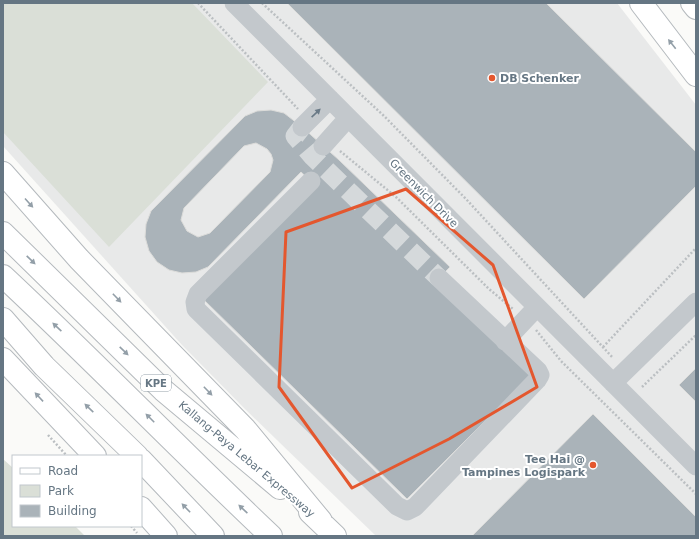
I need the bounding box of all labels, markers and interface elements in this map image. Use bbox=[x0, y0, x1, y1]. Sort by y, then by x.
one-way arrow bbox=[669, 39, 677, 49]
place label: DB Schenker bbox=[500, 72, 579, 85]
marker: DB Schenker bbox=[487, 73, 497, 83]
one-way arrow bbox=[311, 108, 321, 118]
street label: Greenwich Drive bbox=[387, 157, 461, 230]
one-way arrow bbox=[24, 198, 33, 207]
one-way arrow bbox=[26, 255, 36, 265]
one-way arrow bbox=[112, 293, 122, 303]
one-way arrow bbox=[52, 322, 62, 332]
one-way arrow bbox=[119, 346, 129, 356]
road number: KPE bbox=[141, 375, 171, 391]
one-way arrow bbox=[203, 386, 213, 396]
one-way arrow bbox=[35, 392, 44, 402]
street label: Kallang-Paya Lebar Expressway bbox=[176, 399, 318, 521]
one-way arrow bbox=[84, 403, 94, 413]
one-way arrow bbox=[145, 413, 155, 423]
place label: Tee Hai @ Tampines Logispark bbox=[462, 453, 586, 479]
legend bbox=[12, 455, 142, 527]
marker: Tee Hai @ Tampines Logispark bbox=[588, 460, 598, 470]
text: Road bbox=[48, 464, 78, 478]
text: Park bbox=[48, 484, 74, 498]
one-way arrow bbox=[181, 503, 191, 513]
text: Building bbox=[48, 504, 97, 518]
one-way arrow bbox=[238, 504, 248, 514]

